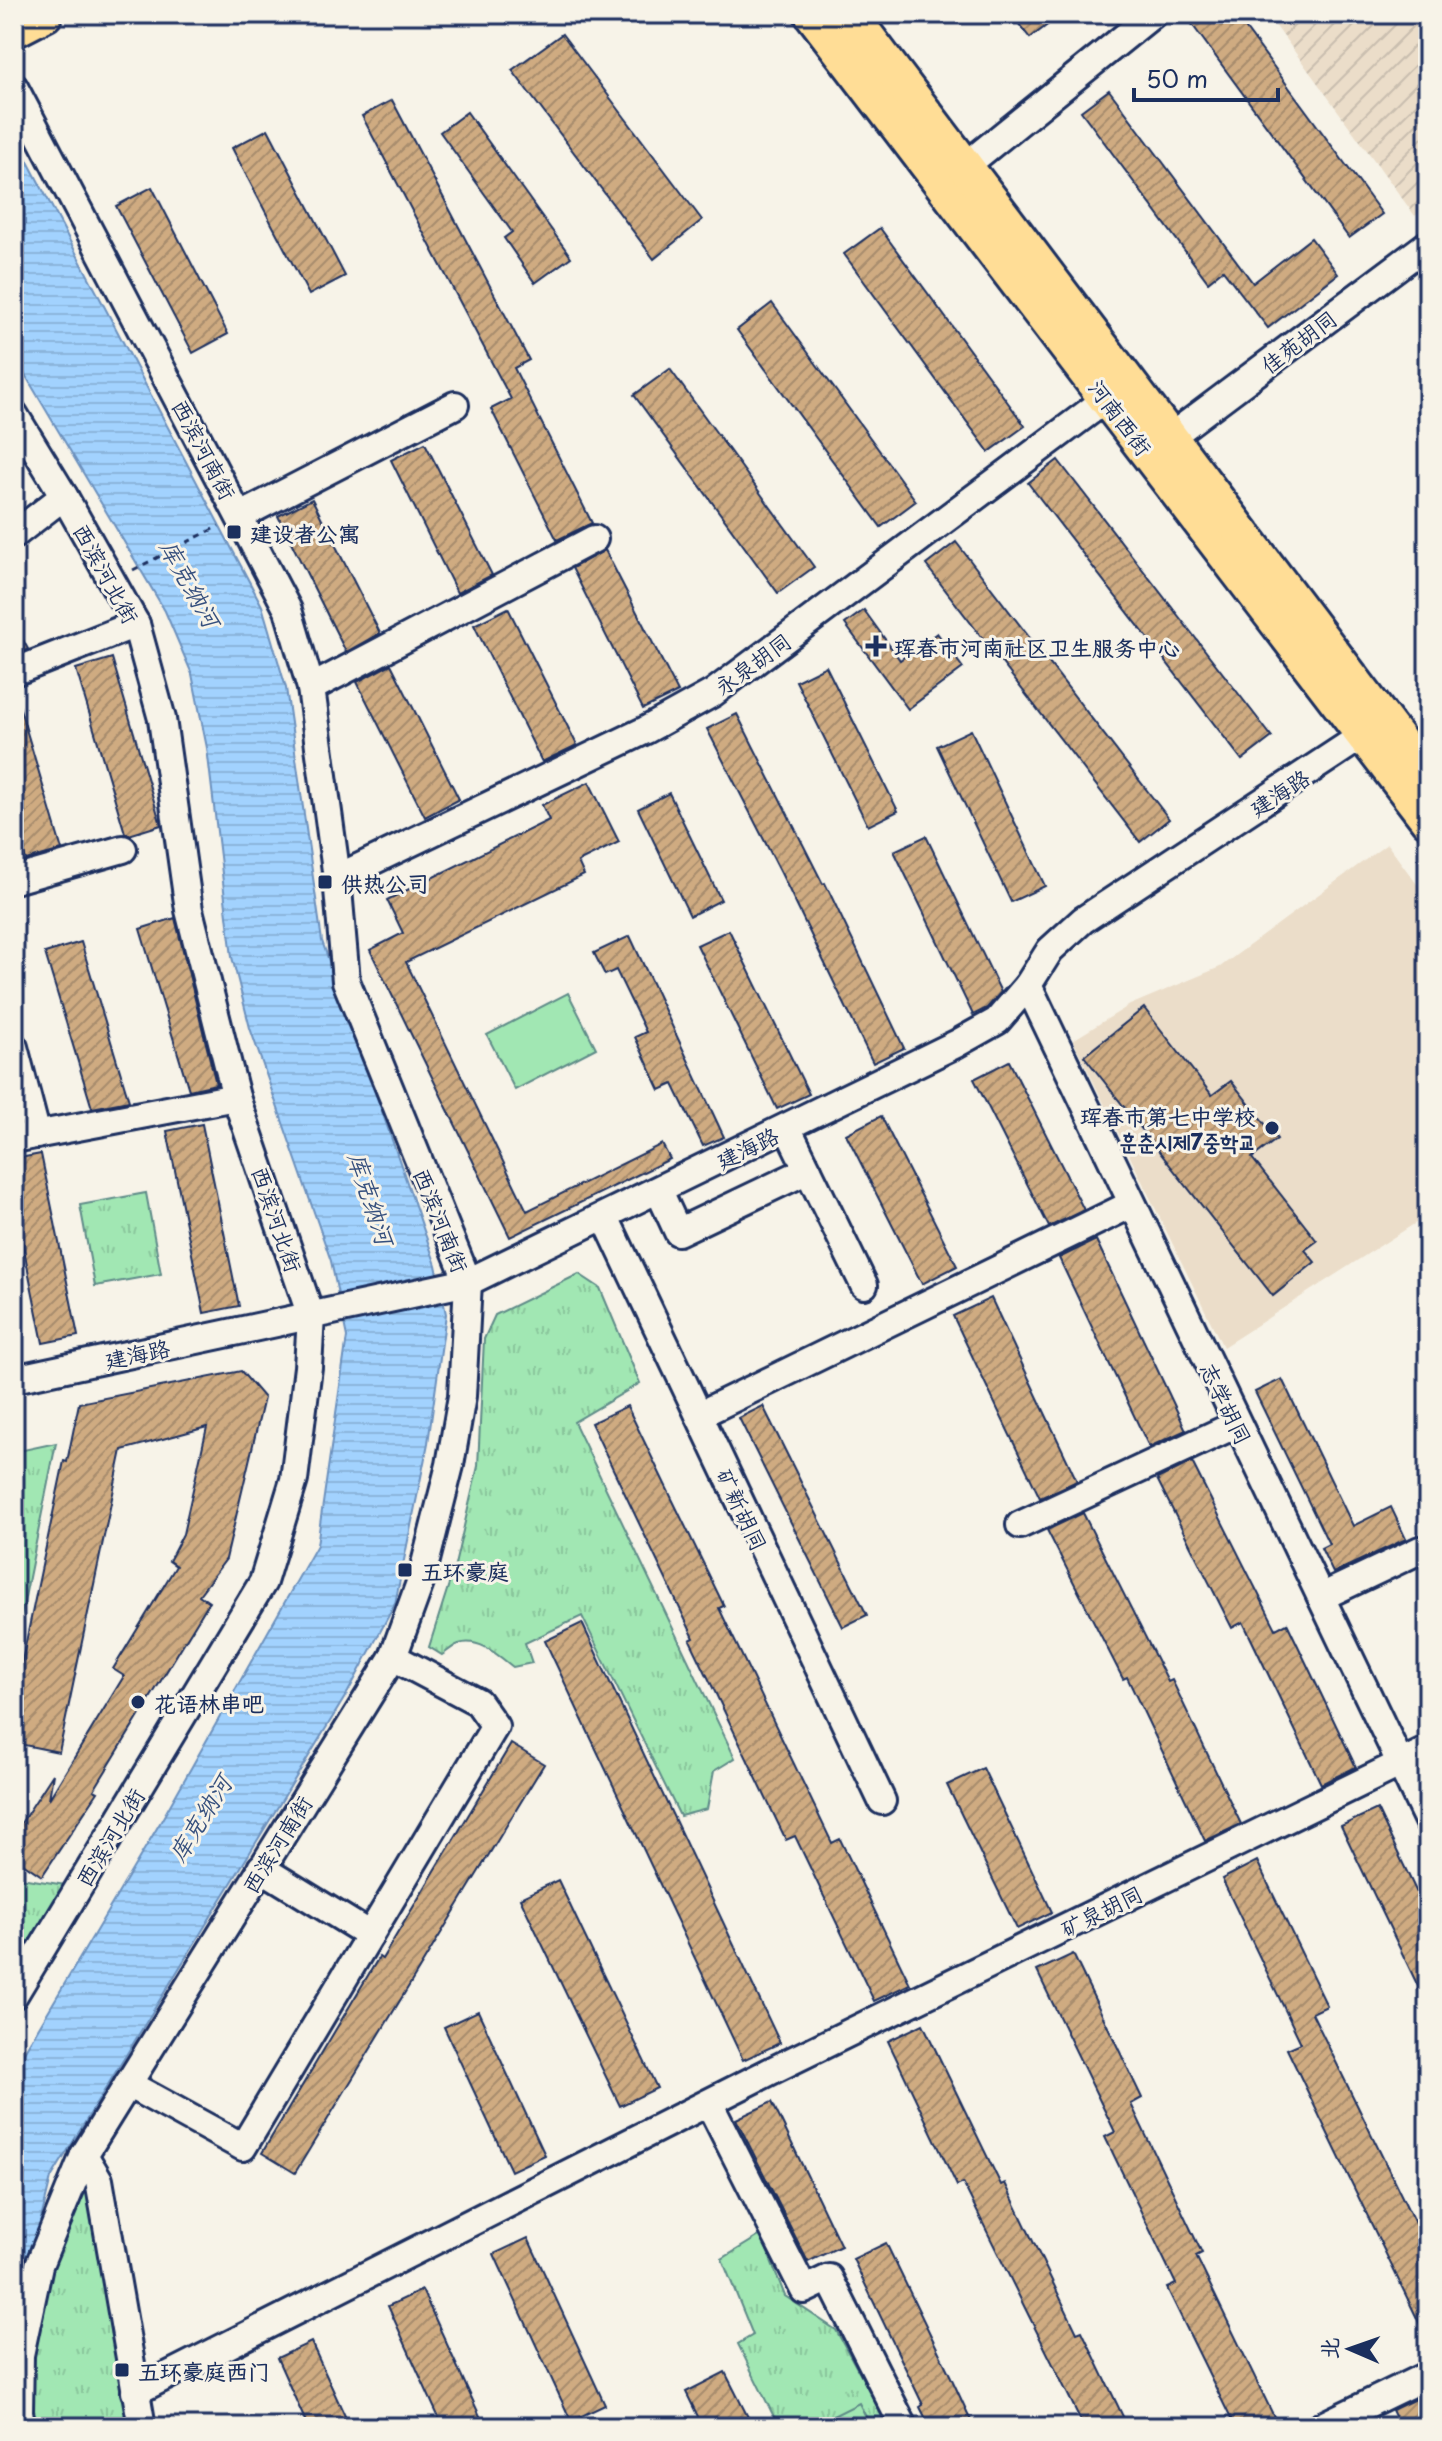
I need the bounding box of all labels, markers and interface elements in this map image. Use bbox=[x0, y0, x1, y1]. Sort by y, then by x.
scale bar bbox=[1134, 52, 1278, 102]
text: 50 m bbox=[1146, 60, 1208, 96]
street label: 佳苑胡同 bbox=[1253, 301, 1343, 381]
street label: 河南西街 bbox=[1081, 372, 1161, 462]
street label: 西滨河南街 bbox=[165, 393, 245, 505]
place label: 建设者公寓 bbox=[250, 516, 360, 549]
street label: 西滨河北街 bbox=[66, 517, 148, 629]
marker: 建设者公寓 bbox=[225, 523, 243, 541]
water label: 库克纳河 bbox=[152, 532, 232, 637]
street label: 永泉胡同 bbox=[707, 624, 797, 702]
place label: 珲春市河南社区卫生服务中心 bbox=[894, 630, 1180, 663]
marker: 珲春市河南社区卫生服务中心 bbox=[865, 635, 887, 657]
street label: 建海路 bbox=[1242, 760, 1316, 824]
place label: 供热公司 bbox=[341, 866, 429, 899]
marker: 供热公司 bbox=[316, 873, 334, 891]
place label: 珲春市第七中学校 훈춘시제7중학교 bbox=[1080, 1099, 1256, 1157]
street label: 建海路 bbox=[710, 1118, 784, 1176]
marker: 珲春市第七中学校 훈춘시제7중학교 bbox=[1263, 1119, 1281, 1137]
water label: 库克纳河 bbox=[340, 1147, 405, 1253]
street label: 西滨河北街 bbox=[244, 1162, 312, 1276]
street label: 西滨河南街 bbox=[406, 1163, 478, 1277]
street label: 建海路 bbox=[101, 1330, 173, 1376]
street label: 志学胡同 bbox=[1193, 1356, 1261, 1450]
street label: 矿新胡同 bbox=[709, 1462, 777, 1556]
place label: 五环豪庭 bbox=[421, 1554, 509, 1587]
marker: 五环豪庭 bbox=[396, 1561, 414, 1579]
place label: 花语林串吧 bbox=[154, 1686, 264, 1719]
marker: 花语林串吧 bbox=[129, 1693, 147, 1711]
water label: 库克纳河 bbox=[158, 1764, 242, 1868]
street label: 西滨河北街 bbox=[67, 1781, 151, 1893]
street label: 西滨河南街 bbox=[233, 1789, 319, 1899]
street label: 矿泉胡同 bbox=[1054, 1876, 1148, 1944]
north arrow bbox=[1310, 2309, 1390, 2389]
text: 北 bbox=[1312, 2337, 1345, 2360]
place label: 五环豪庭西门 bbox=[138, 2354, 270, 2387]
marker: 五环豪庭西门 bbox=[113, 2361, 131, 2379]

